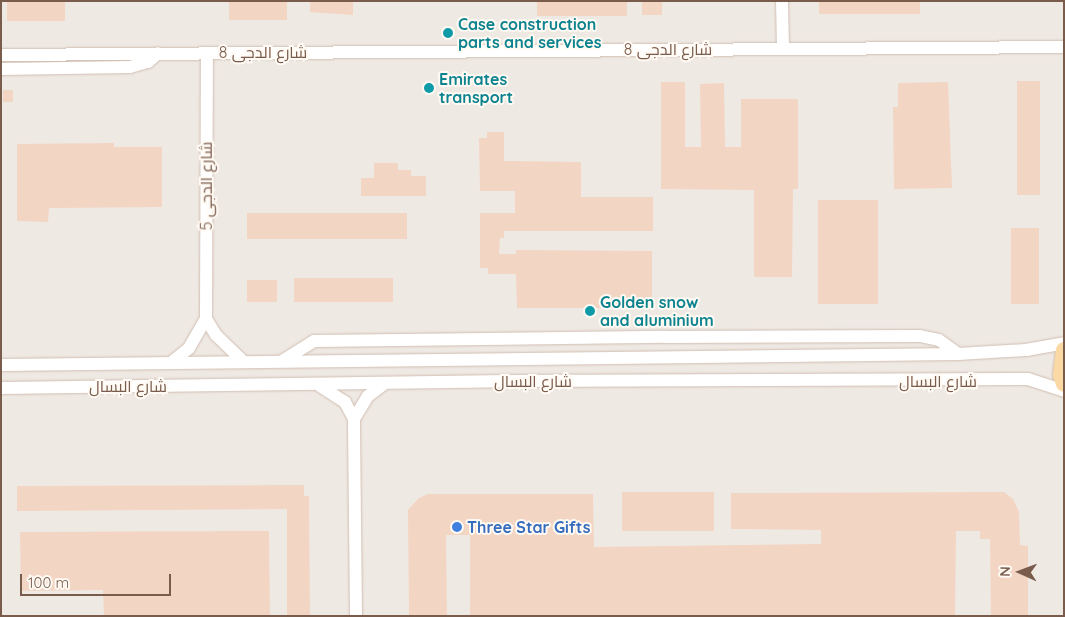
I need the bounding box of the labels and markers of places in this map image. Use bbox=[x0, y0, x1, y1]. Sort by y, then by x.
place label: Case construction parts and services bbox=[458, 14, 601, 52]
marker: Case construction parts and services bbox=[442, 27, 454, 39]
place label: Emirates transport bbox=[439, 69, 513, 107]
marker: Emirates transport bbox=[423, 82, 435, 94]
place label: Golden snow and aluminium bbox=[600, 292, 714, 330]
marker: Golden snow and aluminium bbox=[584, 305, 596, 317]
place label: Three Star Gifts bbox=[467, 517, 590, 537]
marker: Three Star Gifts bbox=[451, 521, 463, 533]

